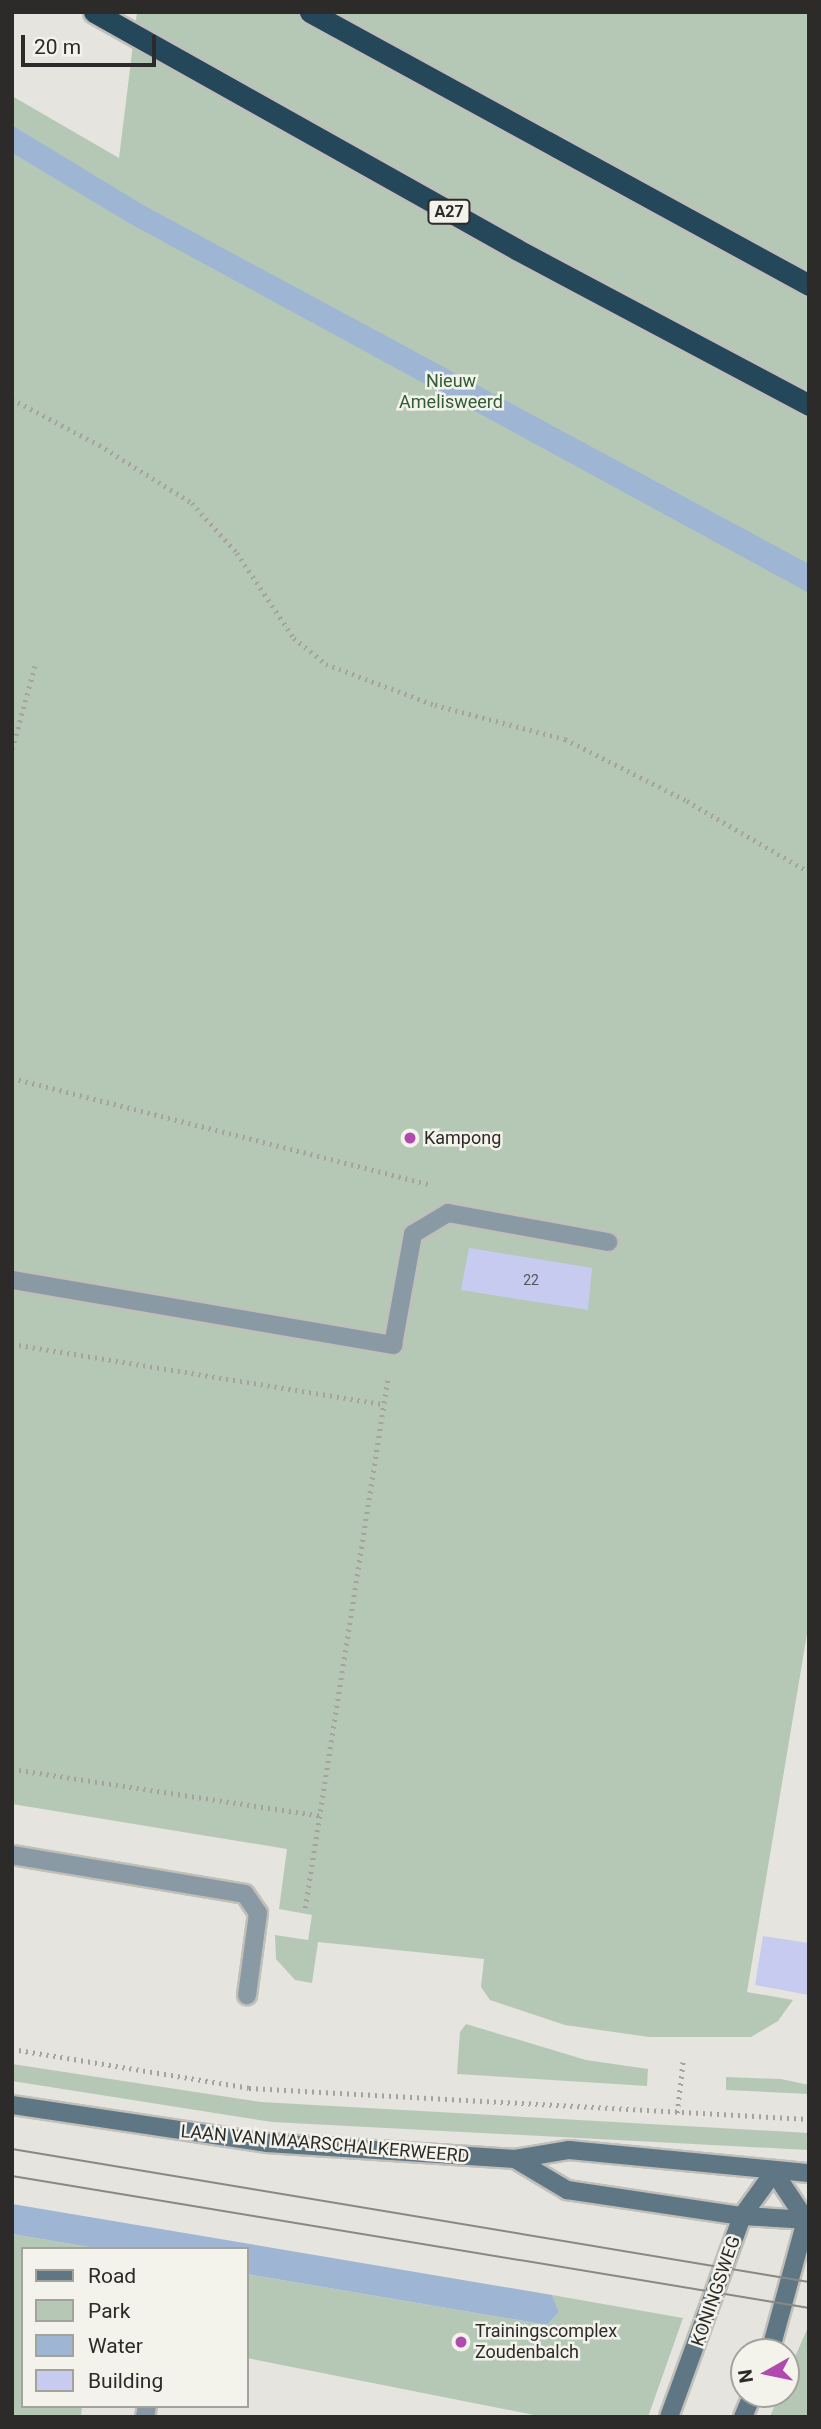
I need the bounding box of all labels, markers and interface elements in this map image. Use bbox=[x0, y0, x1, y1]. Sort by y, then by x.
scale bar bbox=[24, 21, 159, 65]
text: 20 m bbox=[34, 35, 81, 59]
road number: A27 bbox=[426, 200, 472, 224]
park label: Nieuw Amelisweerd bbox=[399, 371, 503, 414]
place label: Kampong bbox=[424, 1127, 501, 1149]
marker: Kampong bbox=[402, 1130, 418, 1146]
house number: 22 bbox=[523, 1272, 539, 1288]
street label: LAAN VAN MAARSCHALKERWEERD bbox=[180, 2121, 470, 2167]
street label: KONINGSWEG bbox=[687, 2233, 745, 2349]
legend bbox=[21, 2247, 248, 2408]
text: Road bbox=[88, 2264, 136, 2288]
text: Park bbox=[88, 2299, 130, 2323]
place label: Trainingscomplex Zoudenbalch bbox=[475, 2321, 617, 2364]
text: Water bbox=[88, 2334, 143, 2358]
marker: Trainingscomplex Zoudenbalch bbox=[453, 2334, 469, 2350]
north arrow bbox=[730, 2338, 800, 2408]
text: N bbox=[733, 2368, 758, 2384]
text: Building bbox=[88, 2369, 163, 2393]

